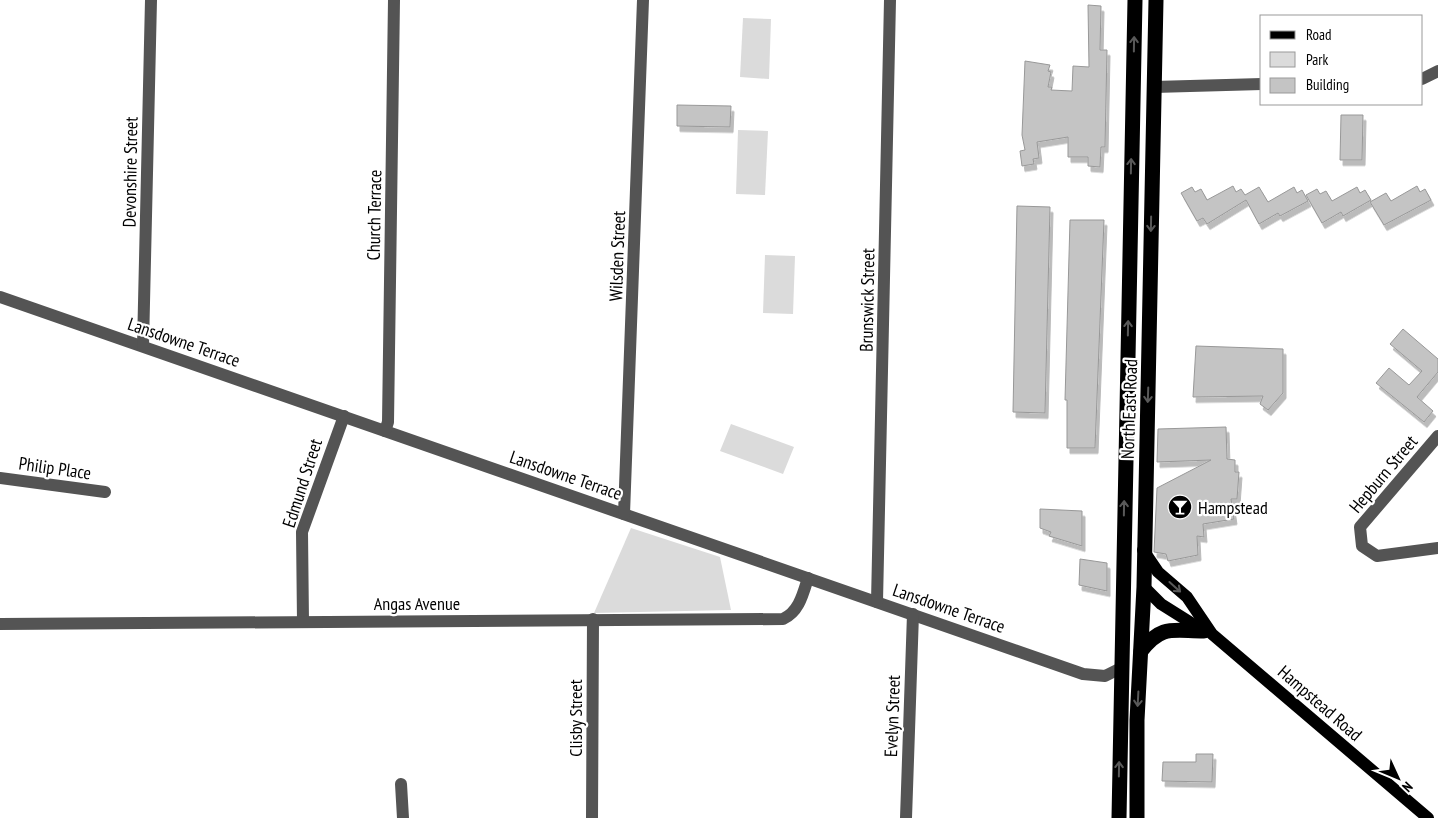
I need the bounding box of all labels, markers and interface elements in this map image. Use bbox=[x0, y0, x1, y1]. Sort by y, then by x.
legend bbox=[1260, 15, 1423, 105]
text: Road bbox=[1306, 25, 1332, 44]
one-way arrow bbox=[1129, 36, 1139, 52]
text: Park bbox=[1306, 50, 1328, 69]
text: Building bbox=[1306, 75, 1349, 94]
street label: Devonshire Street bbox=[118, 116, 142, 227]
one-way arrow bbox=[1127, 158, 1136, 174]
street label: Church Terrace bbox=[362, 169, 386, 261]
street label: Wilsden Street bbox=[604, 210, 630, 302]
one-way arrow bbox=[1147, 215, 1156, 231]
street label: Brunswick Street bbox=[855, 248, 879, 352]
street label: Lansdowne Terrace bbox=[125, 312, 243, 372]
one-way arrow bbox=[1123, 320, 1133, 336]
street label: North East Road bbox=[1116, 359, 1142, 459]
one-way arrow bbox=[1143, 386, 1152, 402]
street label: Hepburn Street bbox=[1344, 430, 1422, 518]
street label: Edmund Street bbox=[277, 436, 327, 530]
street label: Lansdowne Terrace bbox=[507, 445, 625, 505]
street label: Philip Place bbox=[17, 452, 93, 484]
bar icon: Hampstead bbox=[1167, 494, 1193, 520]
place label: Hampstead bbox=[1198, 496, 1268, 519]
one-way arrow bbox=[1119, 500, 1129, 516]
street label: Lansdowne Terrace bbox=[890, 578, 1008, 638]
one-way arrow bbox=[1169, 581, 1182, 593]
street label: Angas Avenue bbox=[374, 592, 460, 615]
street label: Hampstead Road bbox=[1273, 660, 1367, 746]
street label: Evelyn Street bbox=[879, 675, 905, 757]
street label: Clisby Street bbox=[564, 679, 587, 757]
one-way arrow bbox=[1133, 691, 1143, 707]
north arrow bbox=[1373, 753, 1423, 803]
one-way arrow bbox=[1115, 762, 1124, 778]
text: N bbox=[1398, 778, 1416, 796]

